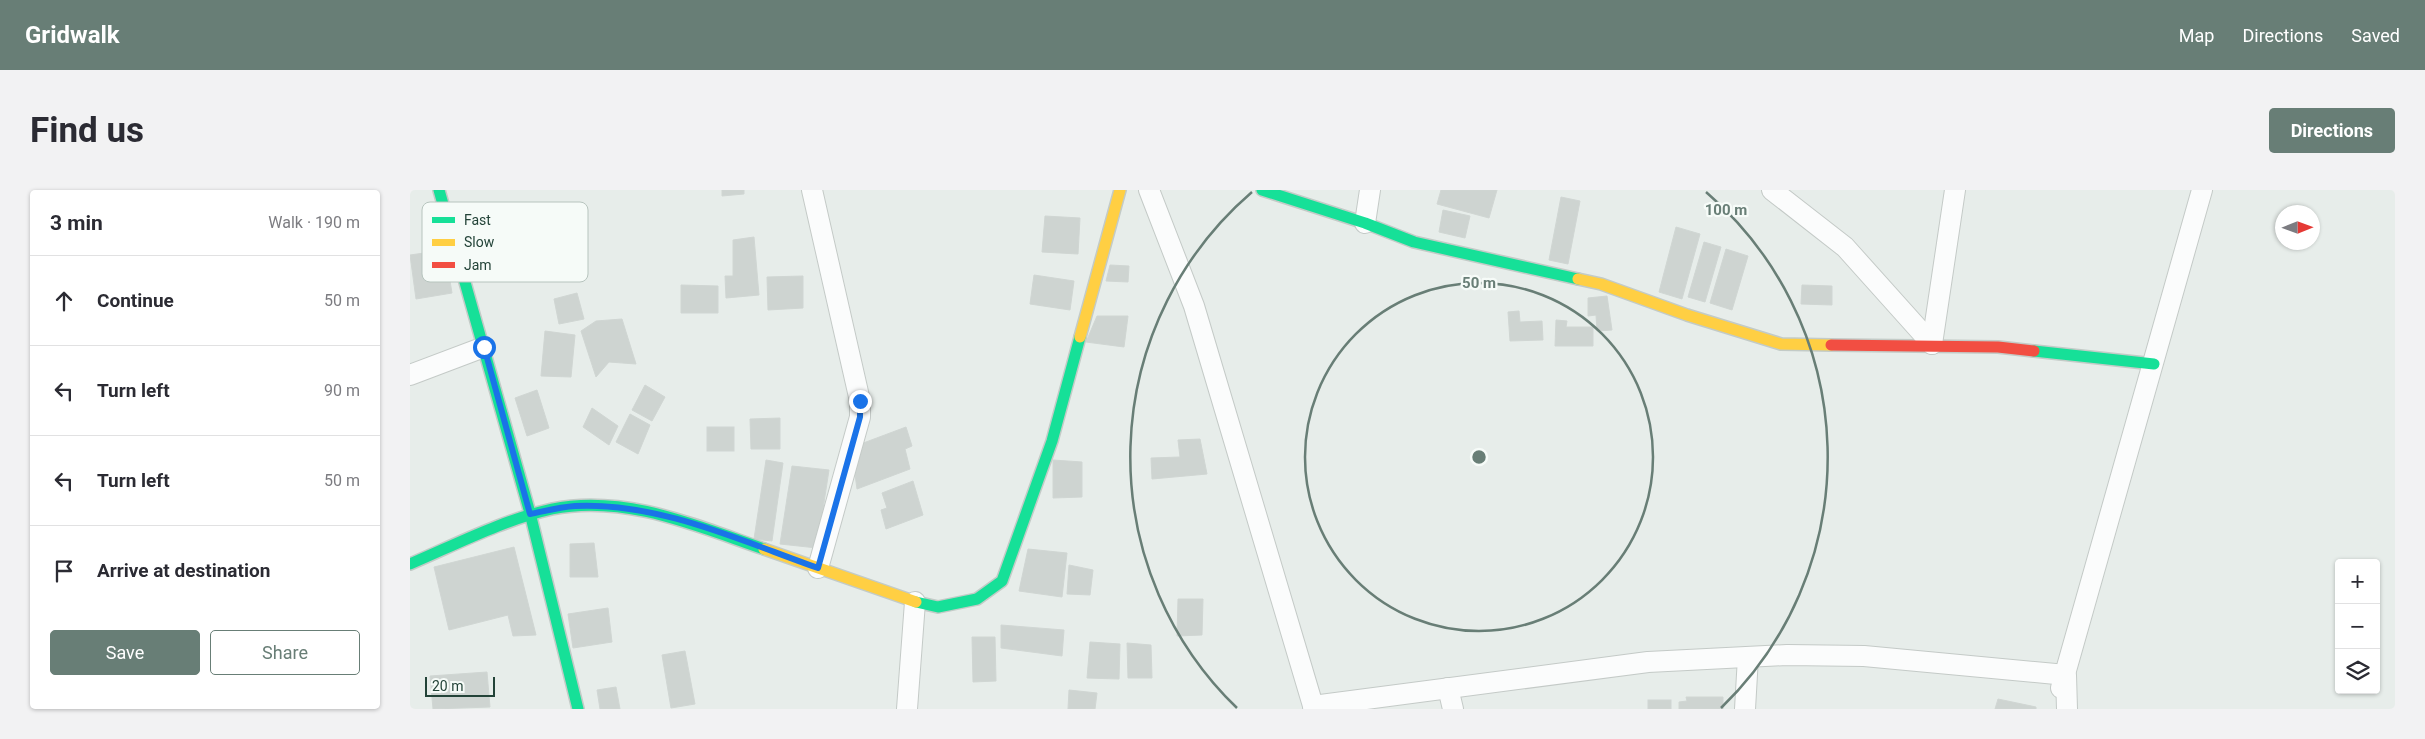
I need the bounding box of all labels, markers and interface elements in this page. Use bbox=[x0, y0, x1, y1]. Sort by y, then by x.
text: Gridwalk bbox=[25, 21, 120, 49]
text: Map bbox=[2179, 25, 2214, 46]
text: Directions bbox=[2242, 25, 2323, 46]
text: Saved bbox=[2351, 25, 2400, 46]
button: Directions bbox=[2269, 108, 2395, 153]
text: Find us bbox=[30, 110, 144, 151]
text: 100 m bbox=[1705, 201, 1747, 219]
legend bbox=[422, 202, 588, 282]
north arrow bbox=[2275, 205, 2320, 250]
text: 3 min bbox=[50, 211, 103, 235]
text: Fast bbox=[464, 212, 491, 228]
text: Walk · 190 m bbox=[268, 213, 360, 232]
text: Slow bbox=[464, 234, 495, 250]
text: Jam bbox=[464, 257, 492, 273]
text: 50 m bbox=[1462, 274, 1496, 292]
icon: ahead bbox=[50, 287, 78, 315]
text: Continue bbox=[97, 289, 174, 312]
text: 50 m bbox=[324, 291, 360, 310]
route start bbox=[473, 336, 496, 359]
icon: left bbox=[50, 377, 78, 405]
text: Turn left bbox=[97, 379, 170, 402]
text: 90 m bbox=[324, 381, 360, 400]
route end bbox=[849, 390, 872, 413]
centre of rings bbox=[1470, 448, 1488, 466]
icon: left bbox=[50, 467, 78, 495]
text: Turn left bbox=[97, 469, 170, 492]
text: 50 m bbox=[324, 471, 360, 490]
icon: arrive bbox=[50, 557, 78, 585]
text: Arrive at destination bbox=[97, 559, 270, 582]
map controls bbox=[2335, 559, 2380, 694]
button: + bbox=[2335, 559, 2380, 604]
button: − bbox=[2335, 604, 2380, 649]
button: Save bbox=[50, 630, 200, 675]
button: Share bbox=[210, 630, 360, 675]
button: layers bbox=[2335, 649, 2380, 694]
scale bar bbox=[425, 674, 495, 697]
text: 20 m bbox=[432, 678, 464, 694]

